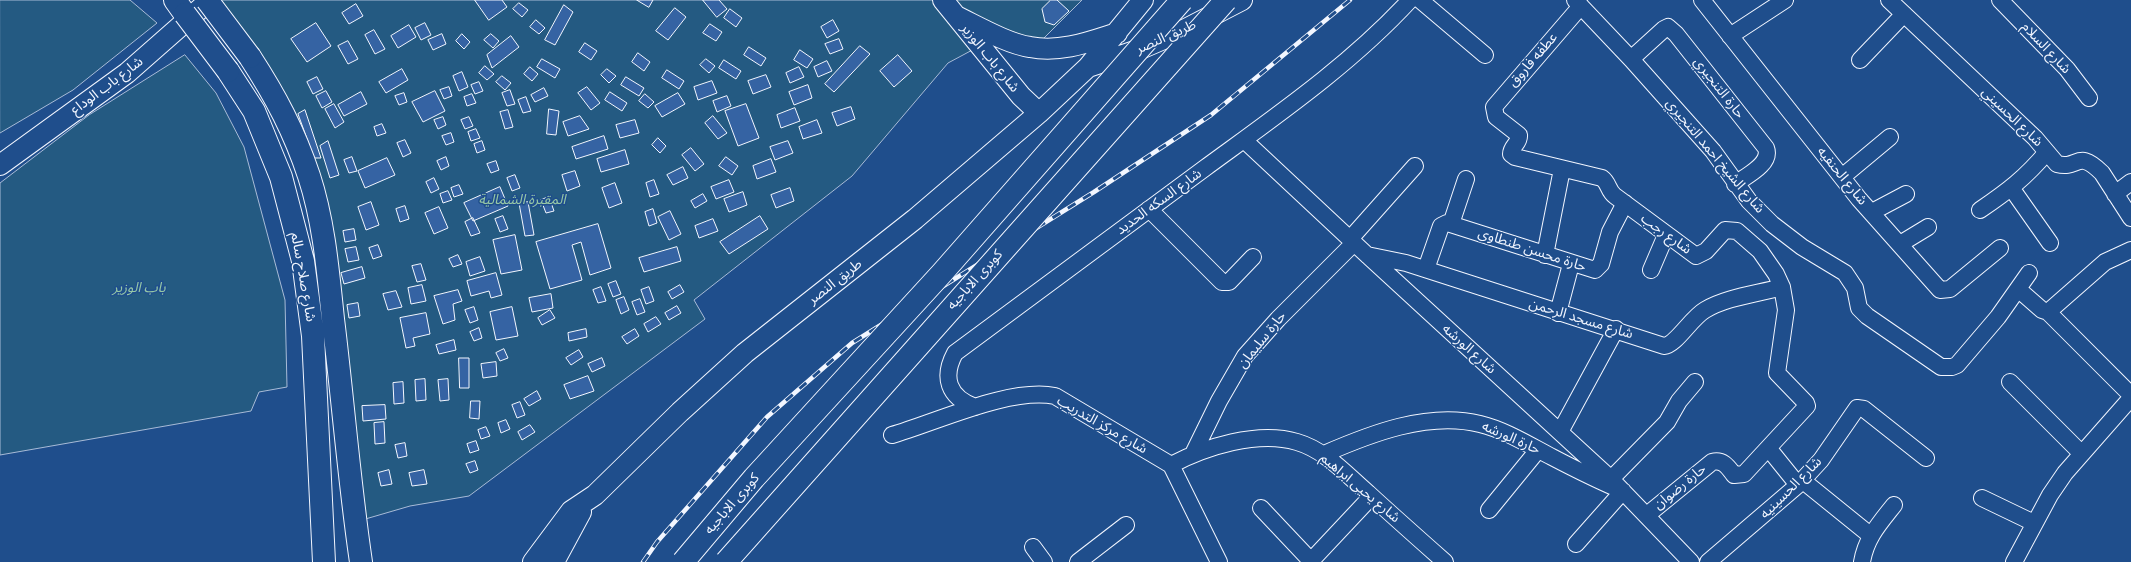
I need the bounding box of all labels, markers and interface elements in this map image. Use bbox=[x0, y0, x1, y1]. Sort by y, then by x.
street label: طريق النصر bbox=[1133, 16, 1199, 58]
street label: شارع السلام bbox=[2018, 19, 2074, 77]
street label: شارع باب الوزير bbox=[957, 20, 1023, 96]
street label: عطفه فاروق bbox=[1505, 29, 1561, 91]
street label: شارع باب الوداع bbox=[67, 53, 147, 119]
street label: حارة التنجيري bbox=[1690, 54, 1748, 122]
street label: شارع الحسيني bbox=[1978, 84, 2046, 150]
street label: شارع الشيخ احمد التنجيري bbox=[1662, 95, 1768, 217]
street label: شارع الحنفيه bbox=[1813, 143, 1871, 209]
street label: شارع السكه الحديد bbox=[1113, 165, 1205, 239]
park label: المقبرة الشمالية bbox=[478, 192, 566, 208]
street label: شارع رجب bbox=[1637, 210, 1695, 258]
street label: حارة محسن طنطاوى bbox=[1476, 225, 1588, 275]
street label: شارع صلاح سالم bbox=[287, 231, 319, 323]
street label: كوبرى الاباجيه bbox=[944, 246, 1006, 314]
street label: طريق النصر bbox=[805, 256, 865, 308]
park label: باب الوزير bbox=[113, 280, 165, 296]
street label: شارع مسجد الرحمن bbox=[1527, 295, 1635, 343]
street label: حارة سليمان bbox=[1234, 308, 1290, 372]
street label: شارع الورشه bbox=[1439, 320, 1499, 378]
street label: شارع مركز التدريب bbox=[1054, 392, 1150, 458]
street label: حارة الورشه bbox=[1479, 418, 1543, 458]
street label: شارع يحيى ابراهيم bbox=[1317, 450, 1403, 526]
street label: شارع الحسينيه bbox=[1757, 454, 1825, 522]
street label: حارة رضوان bbox=[1650, 461, 1710, 513]
street label: كوبرى الاباجيه bbox=[701, 470, 763, 538]

